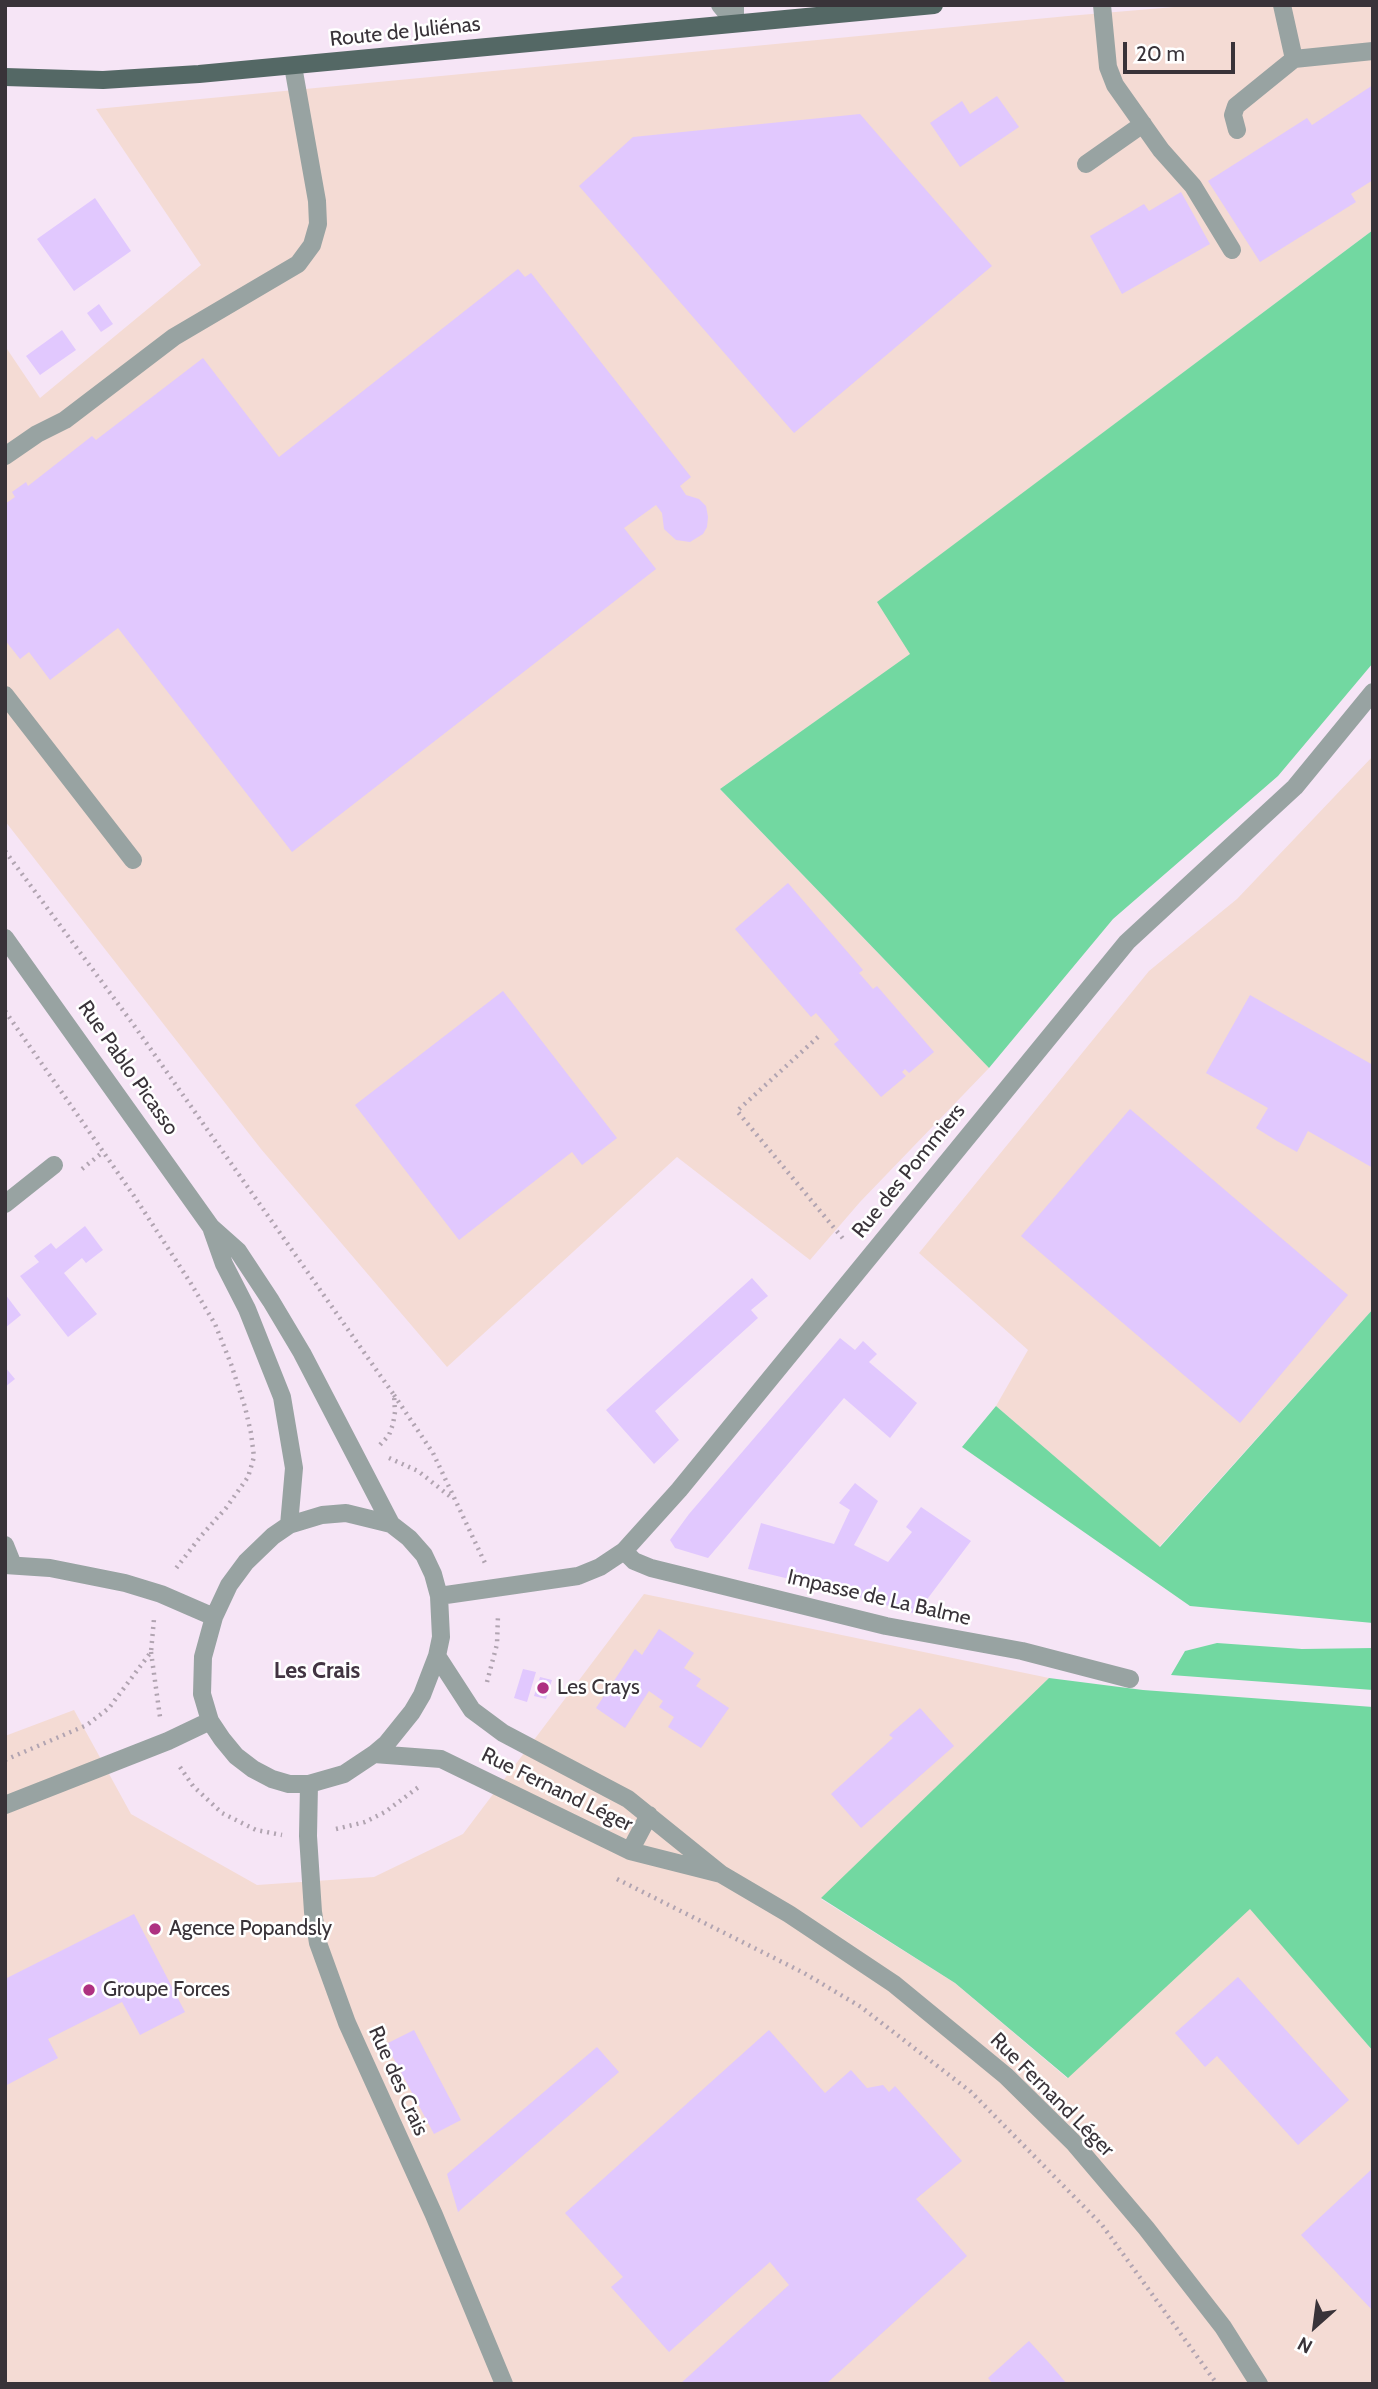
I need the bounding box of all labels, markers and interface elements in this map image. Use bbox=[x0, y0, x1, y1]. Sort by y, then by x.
street label: Route de Juliénas bbox=[328, 12, 482, 52]
scale bar bbox=[1126, 28, 1238, 72]
text: 20 m bbox=[1136, 41, 1185, 66]
street label: Rue Pablo Picasso bbox=[72, 996, 184, 1140]
street label: Rue des Pommiers bbox=[847, 1099, 971, 1243]
street label: Impasse de La Balme bbox=[785, 1565, 973, 1631]
district label: Les Crais bbox=[274, 1657, 360, 1685]
place label: Les Crays bbox=[557, 1675, 640, 1701]
marker: Les Crays bbox=[535, 1680, 551, 1696]
street label: Rue Fernand Léger bbox=[477, 1742, 637, 1838]
place label: Agence Popandsly bbox=[169, 1916, 332, 1942]
marker: Agence Popandsly bbox=[147, 1921, 163, 1937]
place label: Groupe Forces bbox=[103, 1977, 230, 2003]
marker: Groupe Forces bbox=[81, 1982, 97, 1998]
street label: Rue des Crais bbox=[363, 2022, 433, 2140]
street label: Rue Fernand Léger bbox=[985, 2028, 1119, 2162]
north arrow bbox=[1280, 2291, 1350, 2361]
text: N bbox=[1294, 2332, 1316, 2358]

